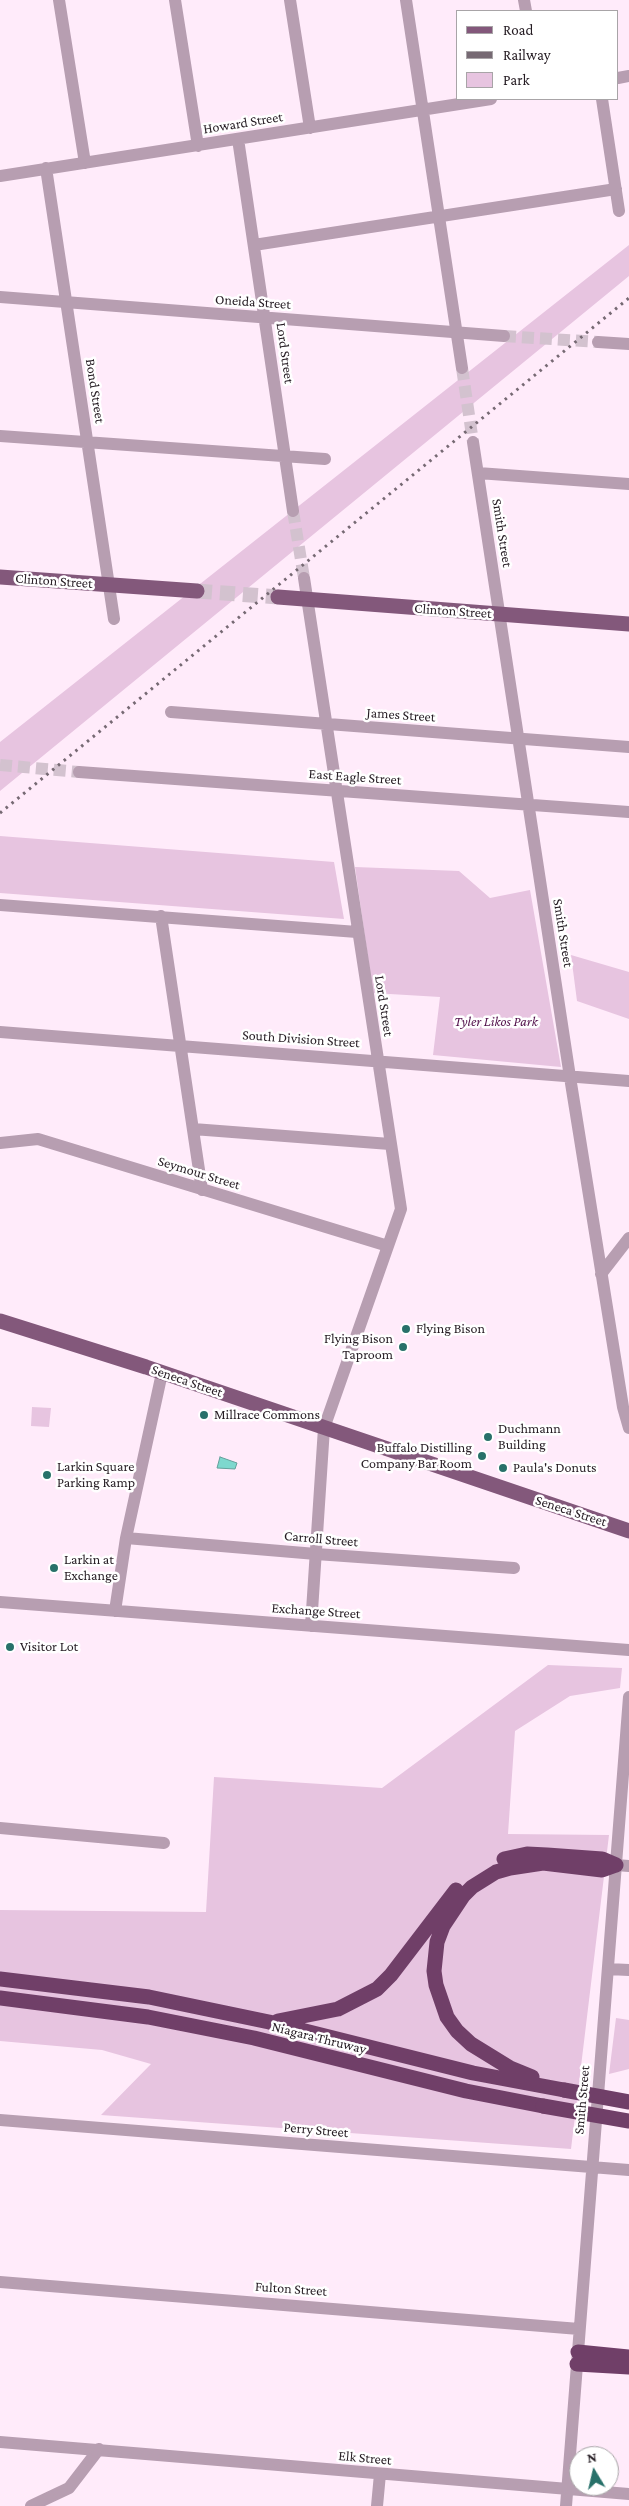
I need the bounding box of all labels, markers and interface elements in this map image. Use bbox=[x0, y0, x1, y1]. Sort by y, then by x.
legend bbox=[456, 10, 619, 100]
text: Road bbox=[503, 22, 533, 38]
text: Railway bbox=[503, 47, 551, 63]
text: Park bbox=[503, 72, 530, 88]
street label: Howard Street bbox=[202, 108, 284, 138]
street label: Oneida Street bbox=[215, 291, 291, 313]
street label: Lord Street bbox=[272, 321, 298, 385]
street label: Bond Street bbox=[82, 358, 108, 424]
street label: Smith Street bbox=[488, 498, 516, 568]
street label: Clinton Street bbox=[15, 570, 93, 592]
street label: Clinton Street bbox=[414, 600, 492, 622]
street label: James Street bbox=[366, 704, 436, 726]
street label: East Eagle Street bbox=[308, 765, 402, 789]
street label: Smith Street bbox=[549, 898, 577, 968]
street label: Lord Street bbox=[371, 974, 397, 1038]
park label: Tyler Likos Park bbox=[454, 1014, 538, 1030]
street label: South Division Street bbox=[242, 1027, 360, 1051]
street label: Seymour Street bbox=[156, 1153, 242, 1193]
place label: Flying Bison bbox=[416, 1321, 485, 1337]
marker: Flying Bison bbox=[400, 1323, 412, 1335]
place label: Flying Bison Taproom bbox=[324, 1331, 393, 1364]
marker: Flying Bison Taproom bbox=[397, 1341, 409, 1353]
street label: Seneca Street bbox=[149, 1361, 225, 1401]
place label: Millrace Commons bbox=[214, 1407, 320, 1423]
marker: Millrace Commons bbox=[198, 1409, 210, 1421]
place label: Duchmann Building bbox=[498, 1421, 561, 1454]
marker: Duchmann Building bbox=[482, 1431, 494, 1443]
place label: Buffalo Distilling Company Bar Room bbox=[361, 1440, 472, 1472]
marker: Buffalo Distilling Company Bar Room bbox=[476, 1450, 488, 1462]
place label: Larkin Square Parking Ramp bbox=[57, 1459, 135, 1491]
place label: Paula's Donuts bbox=[513, 1460, 596, 1476]
marker: Paula's Donuts bbox=[497, 1462, 509, 1474]
marker: Larkin Square Parking Ramp bbox=[41, 1469, 53, 1481]
street label: Seneca Street bbox=[533, 1492, 609, 1530]
street label: Carroll Street bbox=[283, 1527, 359, 1551]
place label: Larkin at Exchange bbox=[64, 1552, 118, 1584]
marker: Larkin at Exchange bbox=[48, 1562, 60, 1574]
street label: Exchange Street bbox=[271, 1600, 361, 1622]
place label: Visitor Lot bbox=[20, 1639, 78, 1655]
marker: Visitor Lot bbox=[4, 1641, 16, 1653]
street label: Niagara Thruway bbox=[270, 2018, 368, 2058]
street label: Smith Street bbox=[571, 2065, 593, 2135]
street label: Perry Street bbox=[283, 2119, 349, 2141]
street label: Fulton Street bbox=[254, 2278, 328, 2300]
north arrow bbox=[569, 2446, 619, 2496]
street label: Elk Street bbox=[338, 2447, 392, 2469]
text: N bbox=[586, 2449, 598, 2466]

